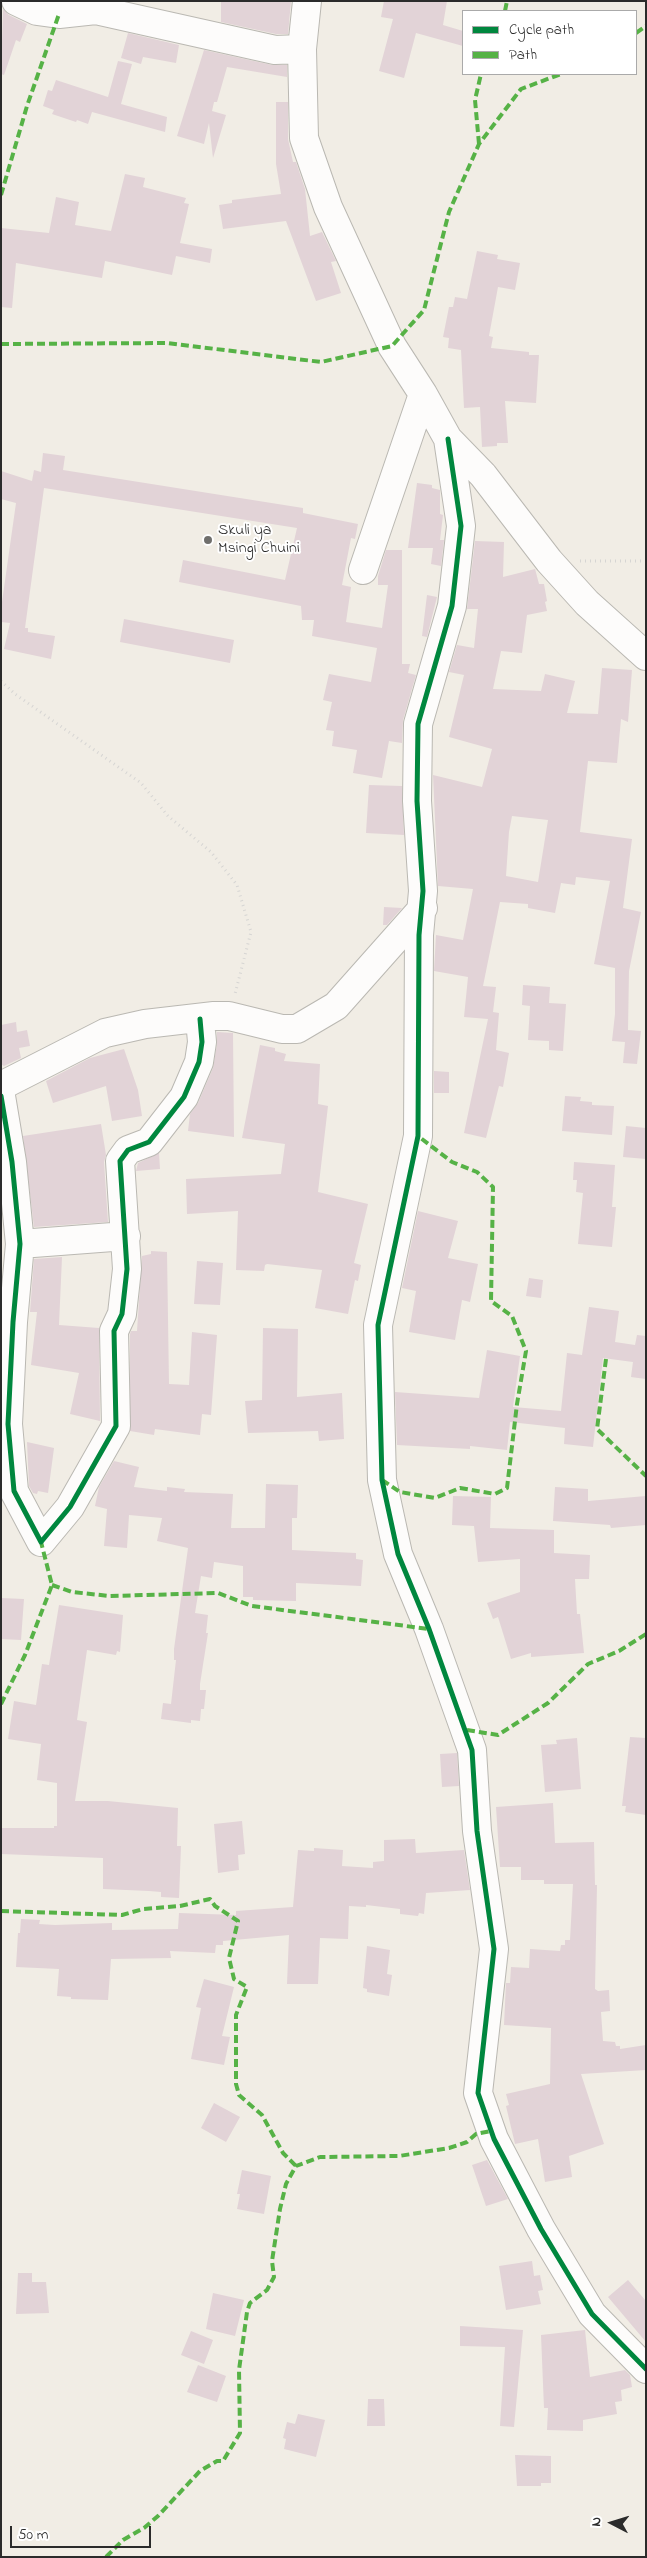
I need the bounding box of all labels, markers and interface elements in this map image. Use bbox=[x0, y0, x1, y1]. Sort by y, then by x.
legend bbox=[462, 10, 637, 75]
text: Cycle path bbox=[509, 19, 574, 41]
text: Path bbox=[509, 44, 537, 66]
place label: Skuli ya Msingi Chuini bbox=[218, 521, 300, 559]
marker: Skuli ya Msingi Chuini bbox=[202, 534, 214, 546]
north arrow bbox=[587, 2498, 637, 2548]
scale bar bbox=[12, 2516, 154, 2548]
text: N bbox=[586, 2516, 607, 2527]
text: 50 m bbox=[18, 2524, 48, 2546]

